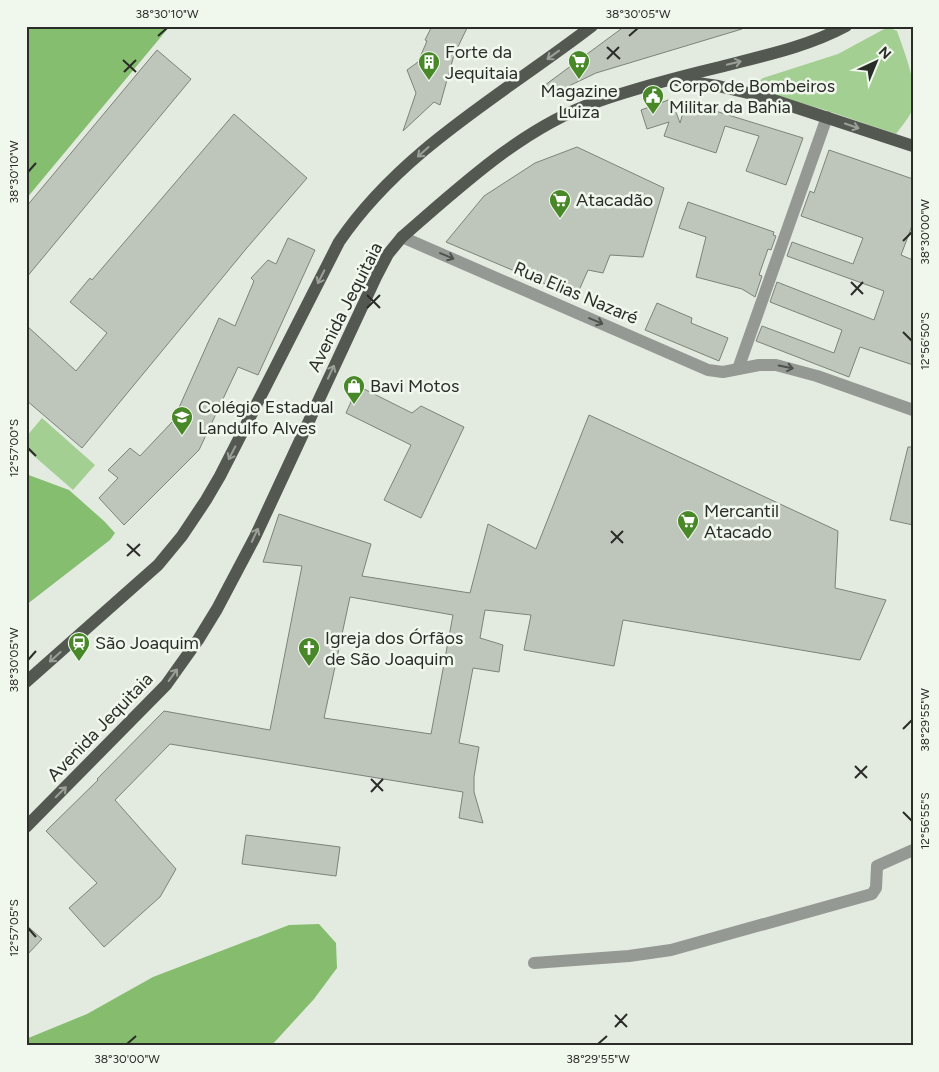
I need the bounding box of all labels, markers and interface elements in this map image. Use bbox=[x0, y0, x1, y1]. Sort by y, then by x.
text: 38°30'10"W bbox=[136, 7, 199, 21]
text: 38°30'05"W bbox=[606, 7, 671, 21]
north arrow bbox=[852, 38, 902, 88]
place label: Forte da Jequitaia bbox=[445, 41, 518, 84]
text: N bbox=[875, 43, 894, 63]
supermarket icon: Magazine Luiza bbox=[567, 49, 591, 80]
building icon: Forte da Jequitaia bbox=[417, 50, 441, 81]
one-way arrow bbox=[546, 50, 560, 60]
one-way arrow bbox=[725, 58, 741, 68]
place label: Corpo de Bombeiros Militar da Bahia bbox=[669, 75, 835, 118]
place label: Magazine Luiza bbox=[540, 80, 618, 123]
public building icon: Corpo de Bombeiros Militar da Bahia bbox=[641, 84, 665, 115]
one-way arrow bbox=[843, 121, 859, 131]
text: 38°30'10"W bbox=[7, 140, 21, 203]
one-way arrow bbox=[416, 146, 429, 158]
supermarket icon: Atacadão bbox=[548, 188, 572, 219]
place label: Atacadão bbox=[576, 189, 653, 211]
text: 38°30'00"W bbox=[918, 199, 932, 265]
street label: Avenida Jequitaia bbox=[303, 239, 387, 375]
one-way arrow bbox=[439, 252, 454, 262]
street label: Rua Elias Nazaré bbox=[511, 257, 642, 329]
one-way arrow bbox=[316, 270, 326, 285]
text: 12°56'50"S bbox=[918, 312, 932, 370]
one-way arrow bbox=[588, 316, 603, 326]
one-way arrow bbox=[777, 363, 793, 372]
one-way arrow bbox=[327, 365, 337, 380]
shop icon: Bavi Motos bbox=[342, 374, 366, 405]
place label: Bavi Motos bbox=[370, 375, 459, 397]
place label: Colégio Estadual Landulfo Alves bbox=[198, 396, 334, 439]
school or university icon: Colégio Estadual Landulfo Alves bbox=[170, 405, 194, 436]
text: 12°57'00"S bbox=[7, 419, 21, 477]
one-way arrow bbox=[227, 445, 236, 460]
place label: Mercantil Atacado bbox=[704, 500, 779, 543]
supermarket icon: Mercantil Atacado bbox=[676, 509, 700, 540]
one-way arrow bbox=[251, 528, 260, 543]
text: 38°30'05"W bbox=[7, 627, 21, 692]
place label: Igreja dos Órfãos de São Joaquim bbox=[325, 627, 463, 670]
station icon: São Joaquim bbox=[67, 631, 91, 662]
place label: São Joaquim bbox=[95, 632, 199, 654]
church icon: Igreja dos Órfãos de São Joaquim bbox=[297, 636, 321, 667]
one-way arrow bbox=[48, 651, 61, 663]
street label: Avenida Jequitaia bbox=[43, 668, 157, 786]
one-way arrow bbox=[168, 668, 178, 682]
text: 38°29'55"W bbox=[918, 688, 932, 752]
one-way arrow bbox=[55, 786, 67, 799]
text: 12°56'55"S bbox=[918, 792, 932, 850]
text: 12°57'05"S bbox=[7, 899, 21, 957]
text: 38°30'00"W bbox=[94, 1052, 160, 1066]
text: 38°29'55"W bbox=[566, 1052, 630, 1066]

